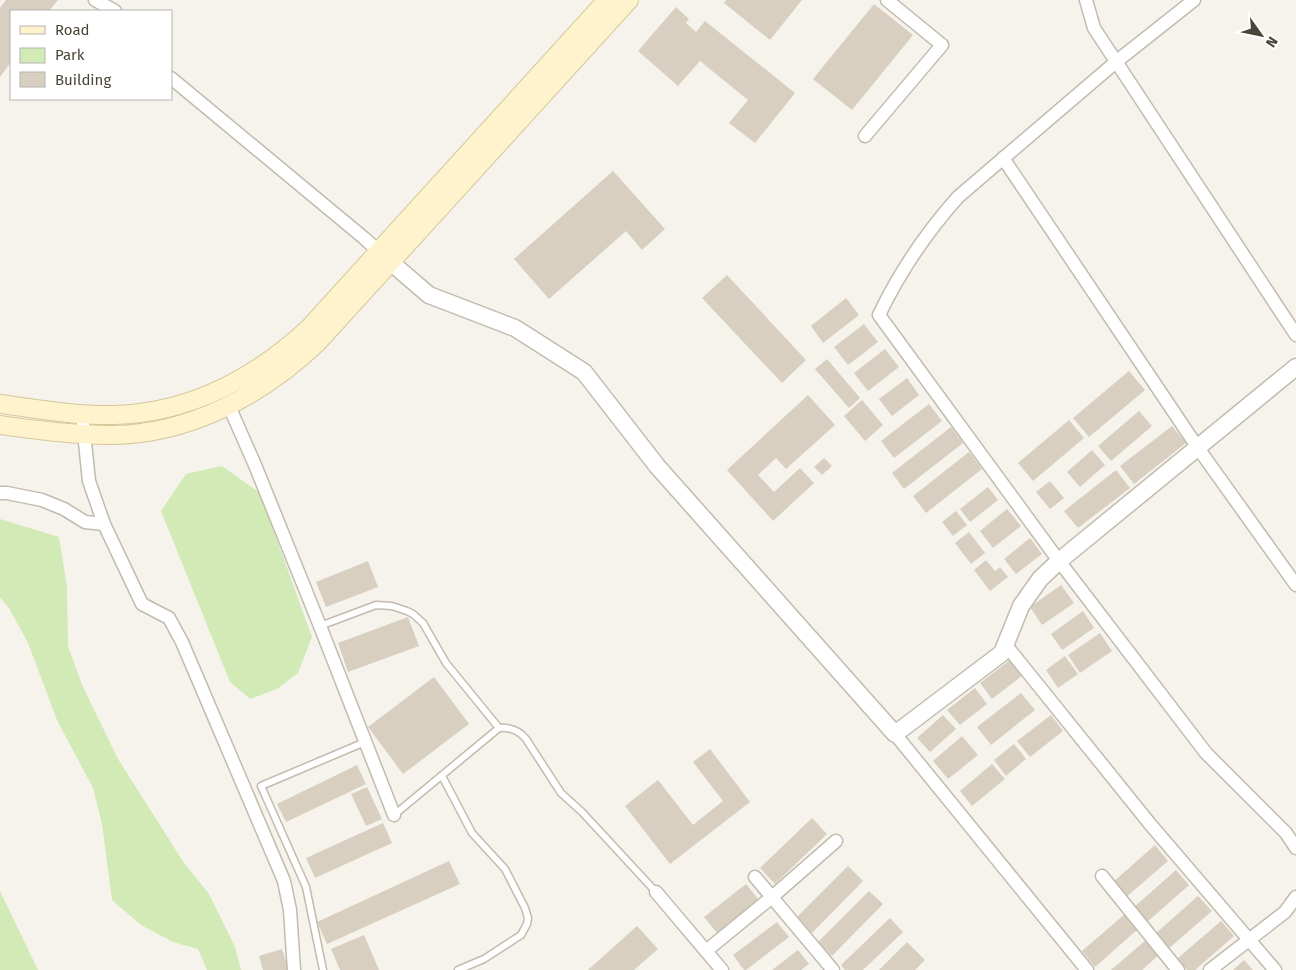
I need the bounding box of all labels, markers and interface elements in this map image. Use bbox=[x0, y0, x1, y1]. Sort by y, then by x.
legend bbox=[10, 10, 172, 100]
north arrow bbox=[1236, 10, 1286, 60]
text: Road bbox=[55, 21, 90, 39]
text: N bbox=[1262, 33, 1281, 50]
text: Park bbox=[55, 46, 85, 64]
text: Building bbox=[55, 71, 111, 89]

